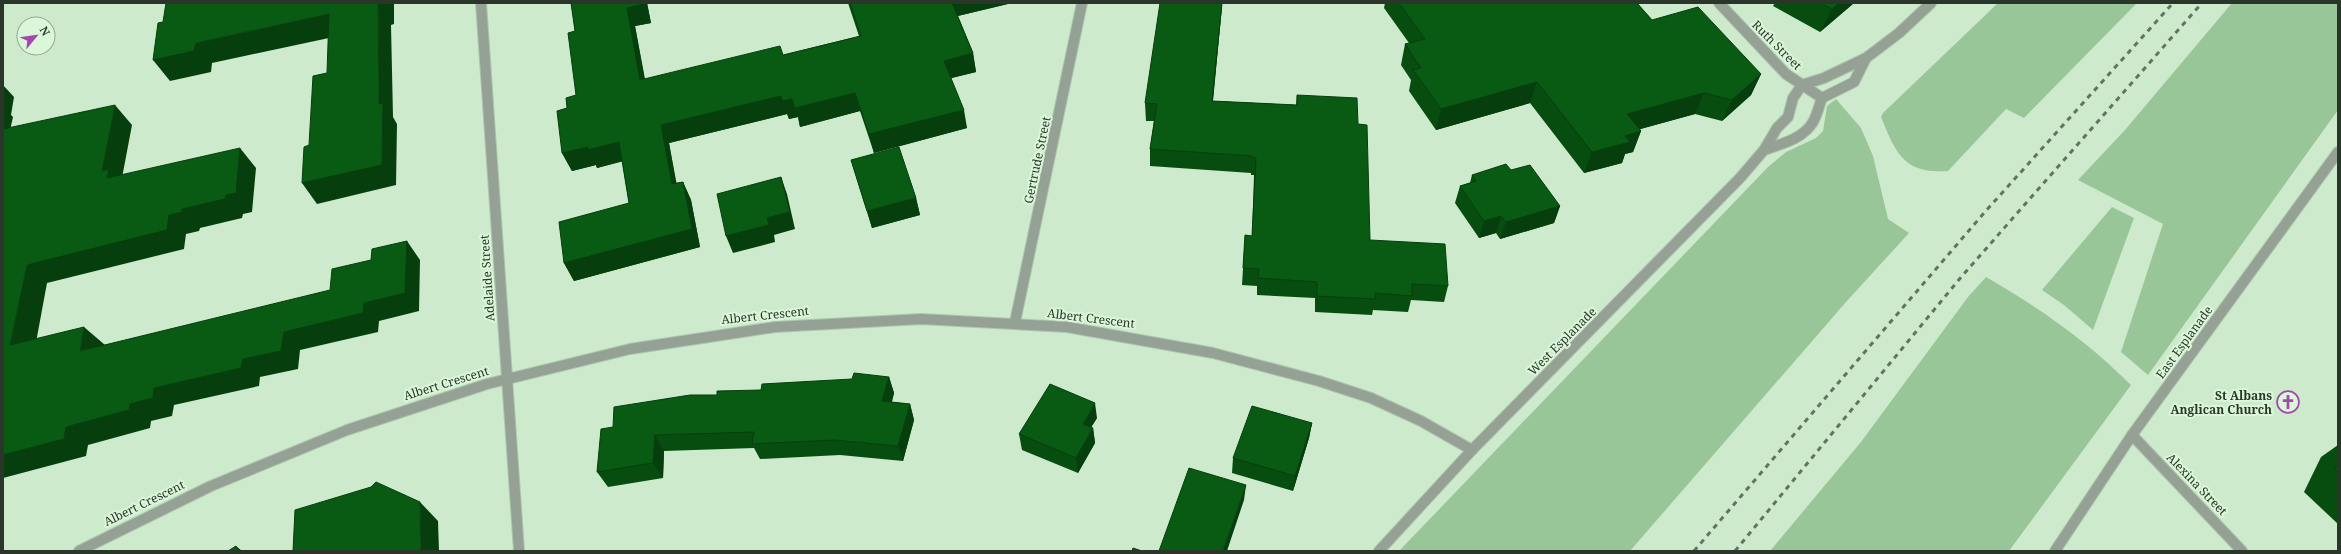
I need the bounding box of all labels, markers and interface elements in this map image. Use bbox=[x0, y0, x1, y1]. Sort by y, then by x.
north arrow bbox=[16, 16, 56, 56]
street label: Ruth Street bbox=[1748, 16, 1806, 74]
text: N bbox=[37, 23, 54, 39]
street label: Gertrude Street bbox=[1019, 115, 1055, 205]
street label: Adelaide Street bbox=[475, 234, 499, 322]
street label: Albert Crescent bbox=[720, 302, 810, 328]
street label: East Esplanade bbox=[2152, 302, 2216, 382]
street label: West Esplanade bbox=[1524, 303, 1600, 379]
street label: Albert Crescent bbox=[1046, 304, 1136, 332]
street label: Albert Crescent bbox=[401, 362, 491, 404]
place label: St Albans Anglican Church bbox=[2171, 387, 2272, 418]
church icon: St Albans Anglican Church bbox=[2275, 389, 2301, 415]
street label: Alexina Street bbox=[2163, 449, 2231, 519]
street label: Albert Crescent bbox=[101, 476, 187, 530]

